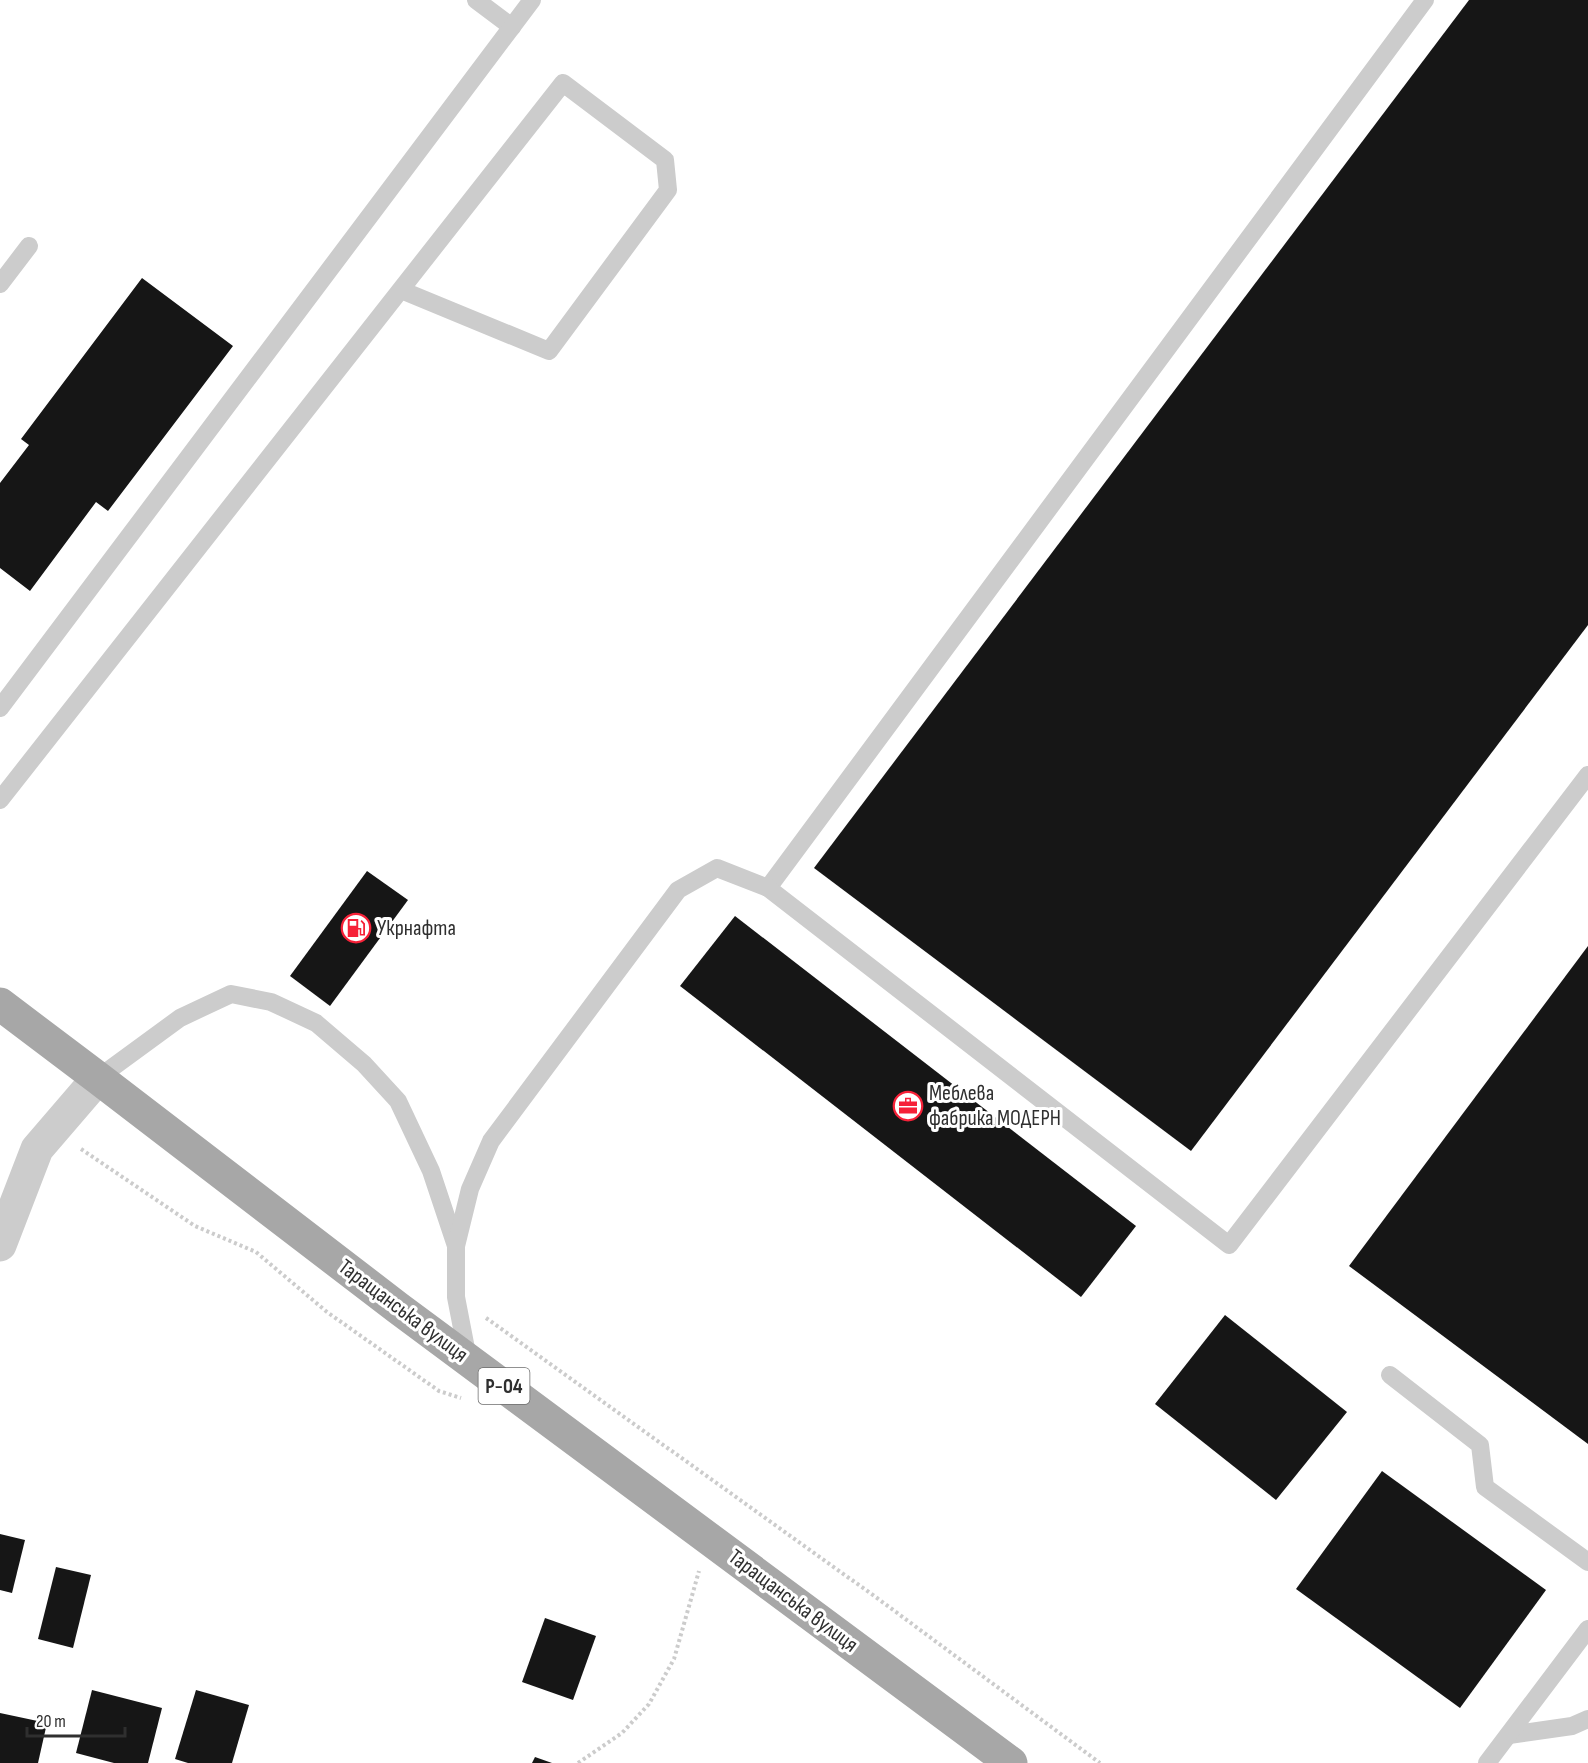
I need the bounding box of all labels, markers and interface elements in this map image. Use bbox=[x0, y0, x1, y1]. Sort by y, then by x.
fuel station icon: Укрнафта bbox=[340, 912, 372, 944]
place label: Укрнафта bbox=[377, 915, 456, 942]
place label: Меблева фабрика МОДЕРН bbox=[929, 1080, 1061, 1132]
office icon: Меблева фабрика МОДЕРН bbox=[892, 1090, 924, 1122]
street label: Таращанська вулиця bbox=[333, 1253, 473, 1369]
road number: Р-04 bbox=[478, 1368, 530, 1404]
street label: Таращанська вулиця bbox=[723, 1543, 863, 1659]
scale bar bbox=[27, 1700, 124, 1738]
text: 20 m bbox=[36, 1711, 66, 1732]

